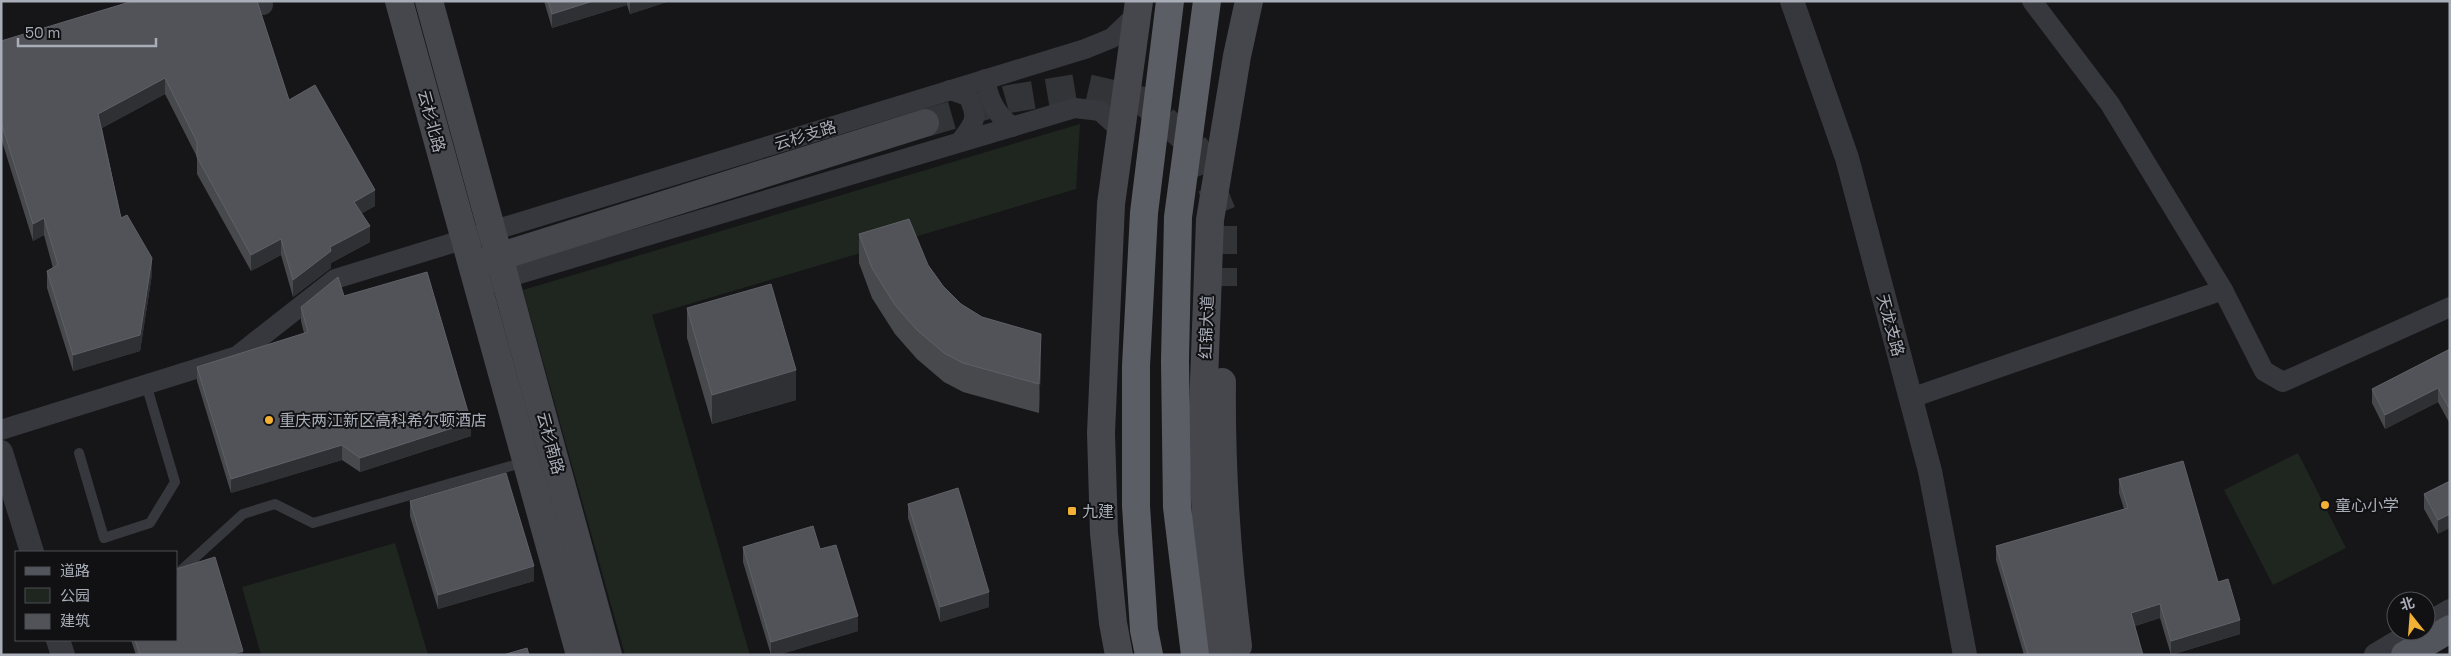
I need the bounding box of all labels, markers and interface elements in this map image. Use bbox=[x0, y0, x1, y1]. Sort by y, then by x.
scale bar bbox=[18, 15, 155, 47]
text: 50 m bbox=[25, 23, 60, 42]
street label: 云杉北路 bbox=[413, 87, 450, 155]
street label: 云杉支路 bbox=[771, 116, 839, 155]
street label: 天龙支路 bbox=[1872, 291, 1909, 359]
street label: 红锦大道 bbox=[1195, 295, 1218, 359]
street label: 云杉南路 bbox=[532, 409, 569, 477]
place label: 重庆两江新区高科希尔顿酒店 bbox=[279, 410, 487, 431]
marker: 重庆两江新区高科希尔顿酒店 bbox=[263, 414, 275, 426]
place label: 童心小学 bbox=[2335, 495, 2399, 516]
marker: 童心小学 bbox=[2319, 499, 2331, 511]
place label: 九建 bbox=[1082, 501, 1114, 522]
marker: 九建 bbox=[1066, 505, 1078, 517]
legend bbox=[15, 551, 178, 641]
text: 道路 bbox=[60, 561, 90, 580]
text: 公园 bbox=[60, 586, 90, 605]
north arrow bbox=[2386, 591, 2436, 641]
text: 北 bbox=[2398, 593, 2417, 614]
text: 建筑 bbox=[60, 611, 90, 630]

